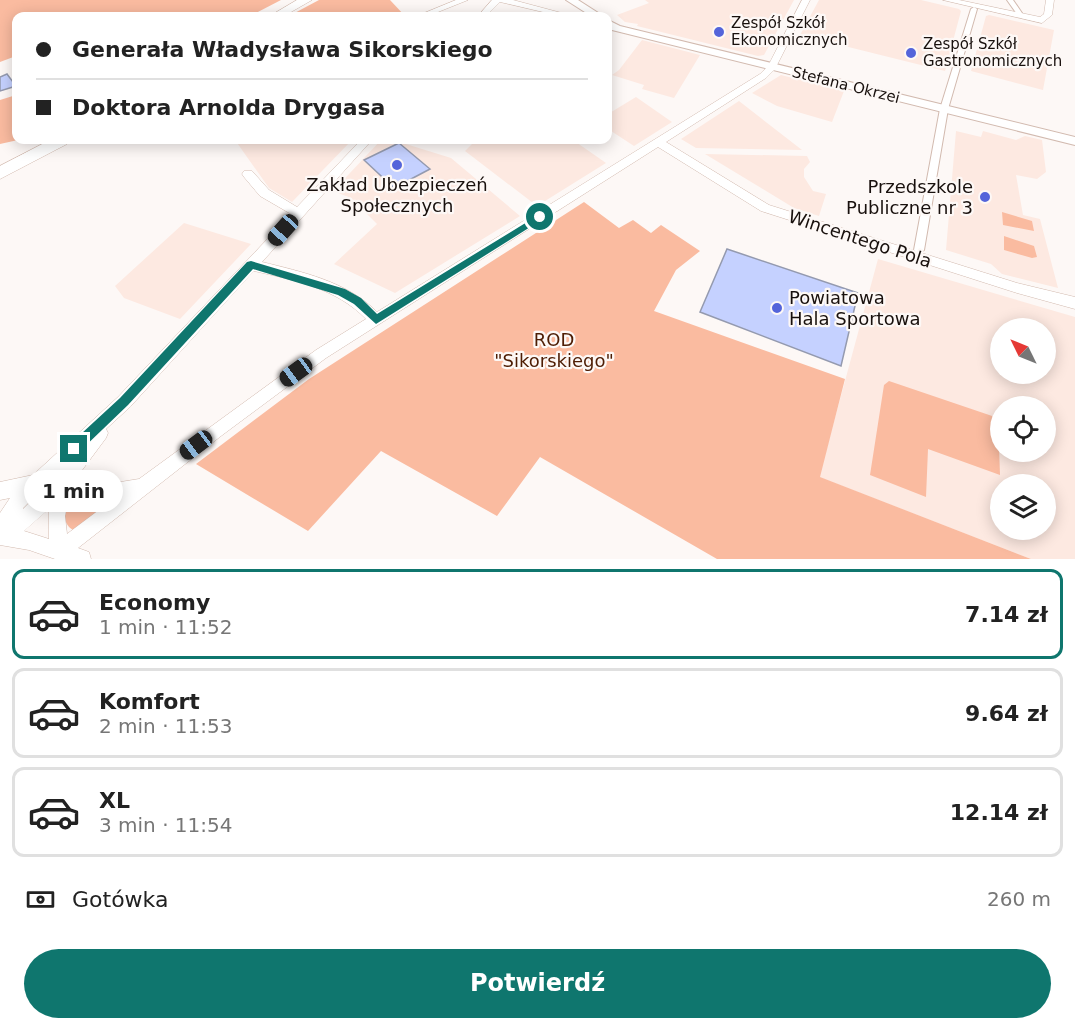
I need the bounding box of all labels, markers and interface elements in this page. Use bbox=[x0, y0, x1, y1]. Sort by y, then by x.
place label: Zespół Szkół Ekonomicznych bbox=[731, 14, 848, 49]
marker: Zespół Szkół Ekonomicznych bbox=[712, 25, 726, 39]
place label: Zespół Szkół Gastronomicznych bbox=[923, 35, 1062, 70]
text: Generała Władysława Sikorskiego bbox=[72, 37, 493, 62]
marker: Zespół Szkół Gastronomicznych bbox=[904, 46, 918, 60]
street label: Stefana Okrzei bbox=[790, 63, 902, 107]
text: Doktora Arnolda Drygasa bbox=[72, 95, 385, 120]
marker: Zakład Ubezpieczeń Społecznych bbox=[390, 158, 404, 172]
place label: Zakład Ubezpieczeń Społecznych bbox=[306, 174, 488, 216]
place label: Przedszkole Publiczne nr 3 bbox=[846, 176, 973, 218]
marker: Przedszkole Publiczne nr 3 bbox=[978, 190, 992, 204]
route start bbox=[526, 203, 553, 230]
street label: Wincentego Pola bbox=[786, 205, 935, 272]
car bbox=[264, 211, 302, 249]
place label: Powiatowa Hala Sportowa bbox=[789, 287, 920, 329]
marker: Powiatowa Hala Sportowa bbox=[770, 301, 784, 315]
north arrow bbox=[990, 318, 1056, 384]
map controls bbox=[990, 318, 1056, 540]
park label: ROD "Sikorskiego" bbox=[494, 329, 614, 371]
car bbox=[276, 354, 316, 390]
button: locate bbox=[990, 396, 1056, 462]
car bbox=[176, 427, 216, 463]
route end bbox=[60, 435, 87, 462]
callout: 1 min bbox=[25, 470, 124, 512]
button: layers bbox=[990, 474, 1056, 540]
text: 1 min bbox=[42, 479, 105, 503]
icon: car bbox=[27, 587, 81, 641]
text: Economy bbox=[99, 590, 210, 615]
text: 7.14 zł bbox=[965, 602, 1048, 627]
text: 1 min · 11:52 bbox=[99, 615, 233, 639]
icon: car bbox=[27, 686, 81, 740]
text: Komfort bbox=[99, 689, 200, 714]
text: 9.64 zł bbox=[965, 701, 1048, 726]
text: 2 min · 11:53 bbox=[99, 714, 233, 738]
icon: car bbox=[27, 785, 81, 839]
text: XL bbox=[99, 788, 130, 813]
text: 12.14 zł bbox=[950, 800, 1048, 825]
text: 3 min · 11:54 bbox=[99, 813, 233, 837]
icon: cash bbox=[24, 883, 57, 916]
text: Gotówka bbox=[72, 887, 168, 912]
text: 260 m bbox=[987, 887, 1051, 911]
button: Potwierdź bbox=[24, 949, 1051, 1018]

